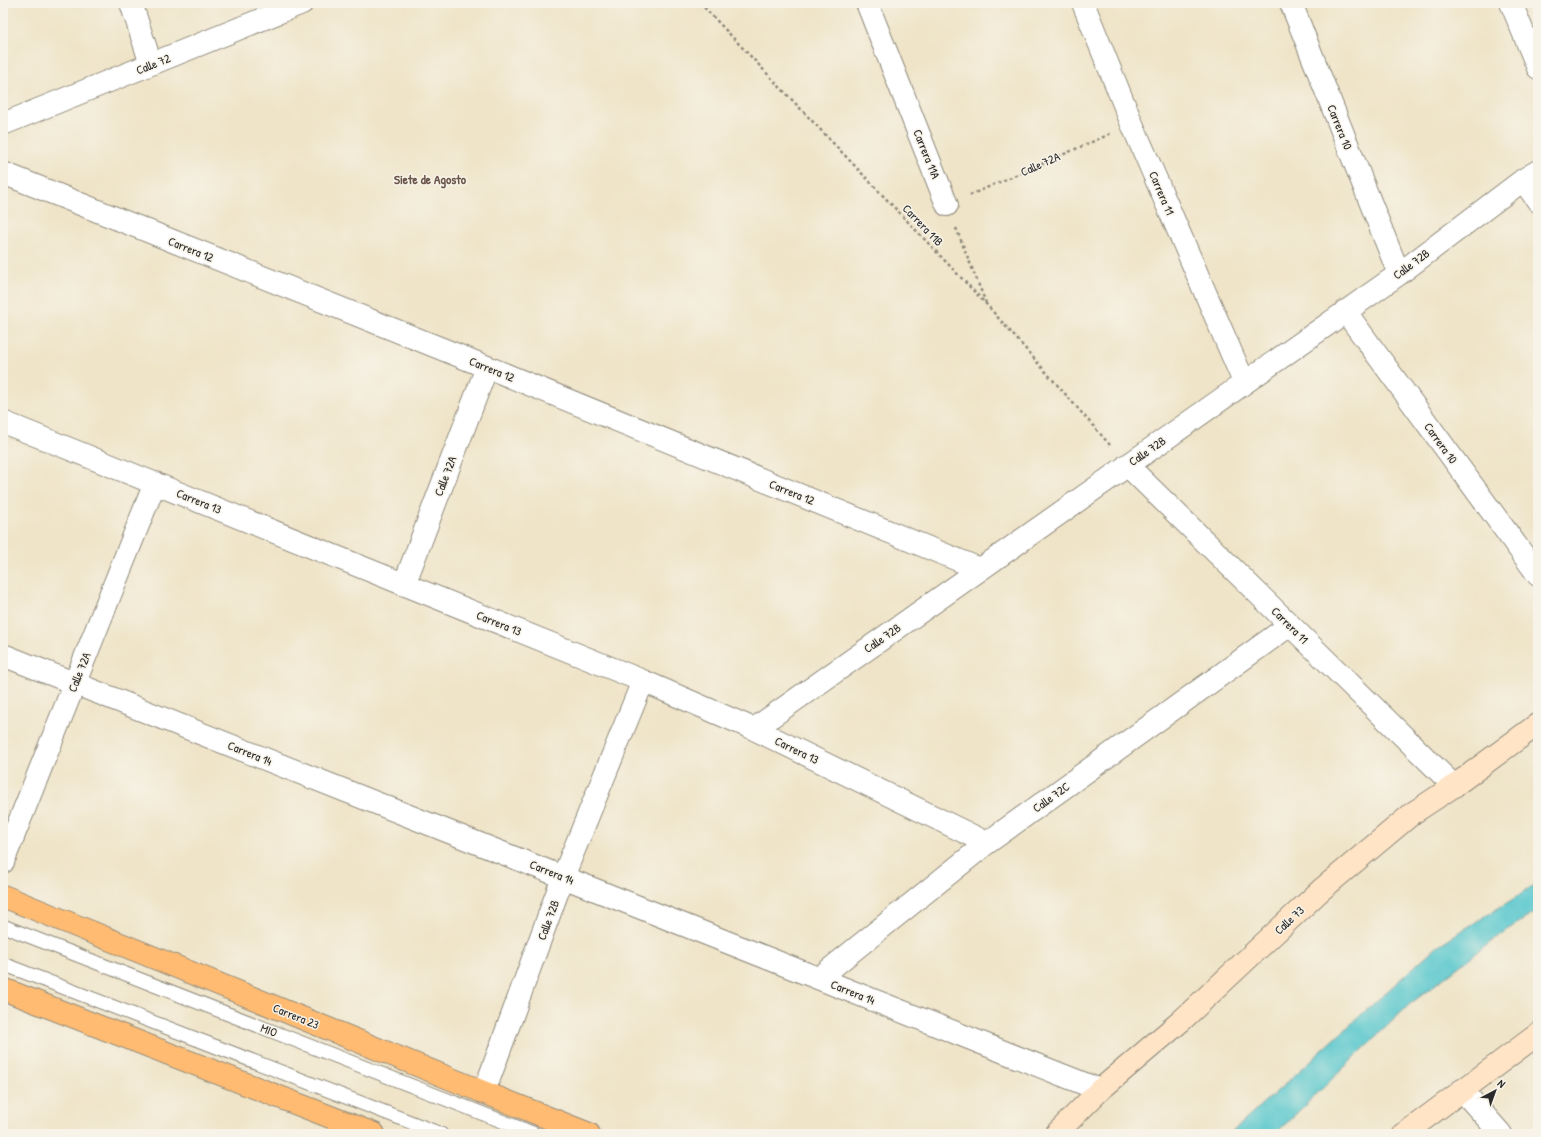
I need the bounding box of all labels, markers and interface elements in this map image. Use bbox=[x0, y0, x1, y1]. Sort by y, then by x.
street label: Calle 72 bbox=[133, 49, 173, 79]
street label: Carrera 10 bbox=[1323, 102, 1357, 152]
street label: Carrera 11A bbox=[909, 127, 945, 181]
street label: Calle 72A bbox=[1018, 148, 1062, 180]
street label: Carrera 11 bbox=[1145, 168, 1179, 218]
district label: Siete de Agosto bbox=[394, 170, 467, 189]
street label: Carrera 11B bbox=[899, 200, 947, 250]
street label: Carrera 12 bbox=[166, 232, 216, 266]
street label: Calle 72B bbox=[1389, 245, 1433, 283]
street label: Carrera 12 bbox=[467, 352, 517, 386]
street label: Carrera 10 bbox=[1420, 419, 1462, 467]
street label: Calle 72B bbox=[1125, 432, 1169, 470]
street label: Calle 72A bbox=[430, 453, 460, 498]
street label: Carrera 12 bbox=[767, 475, 817, 509]
street label: Carrera 13 bbox=[174, 484, 224, 518]
street label: Carrera 11 bbox=[1268, 603, 1312, 647]
street label: Carrera 13 bbox=[474, 606, 524, 640]
street label: Calle 72B bbox=[860, 619, 904, 657]
street label: Calle 72A bbox=[63, 649, 95, 694]
street label: Carrera 13 bbox=[772, 732, 822, 768]
street label: Carrera 14 bbox=[225, 736, 275, 770]
street label: Calle 72C bbox=[1029, 777, 1073, 816]
street label: Carrera 14 bbox=[527, 855, 577, 889]
street label: Calle 72B bbox=[533, 898, 563, 942]
street label: Calle 73 bbox=[1270, 902, 1308, 938]
street label: Carrera 14 bbox=[828, 975, 878, 1009]
street label: Carrera 23 bbox=[270, 999, 322, 1033]
street label: MIO bbox=[258, 1019, 280, 1041]
north arrow bbox=[1475, 1071, 1515, 1111]
text: N bbox=[1495, 1076, 1508, 1091]

